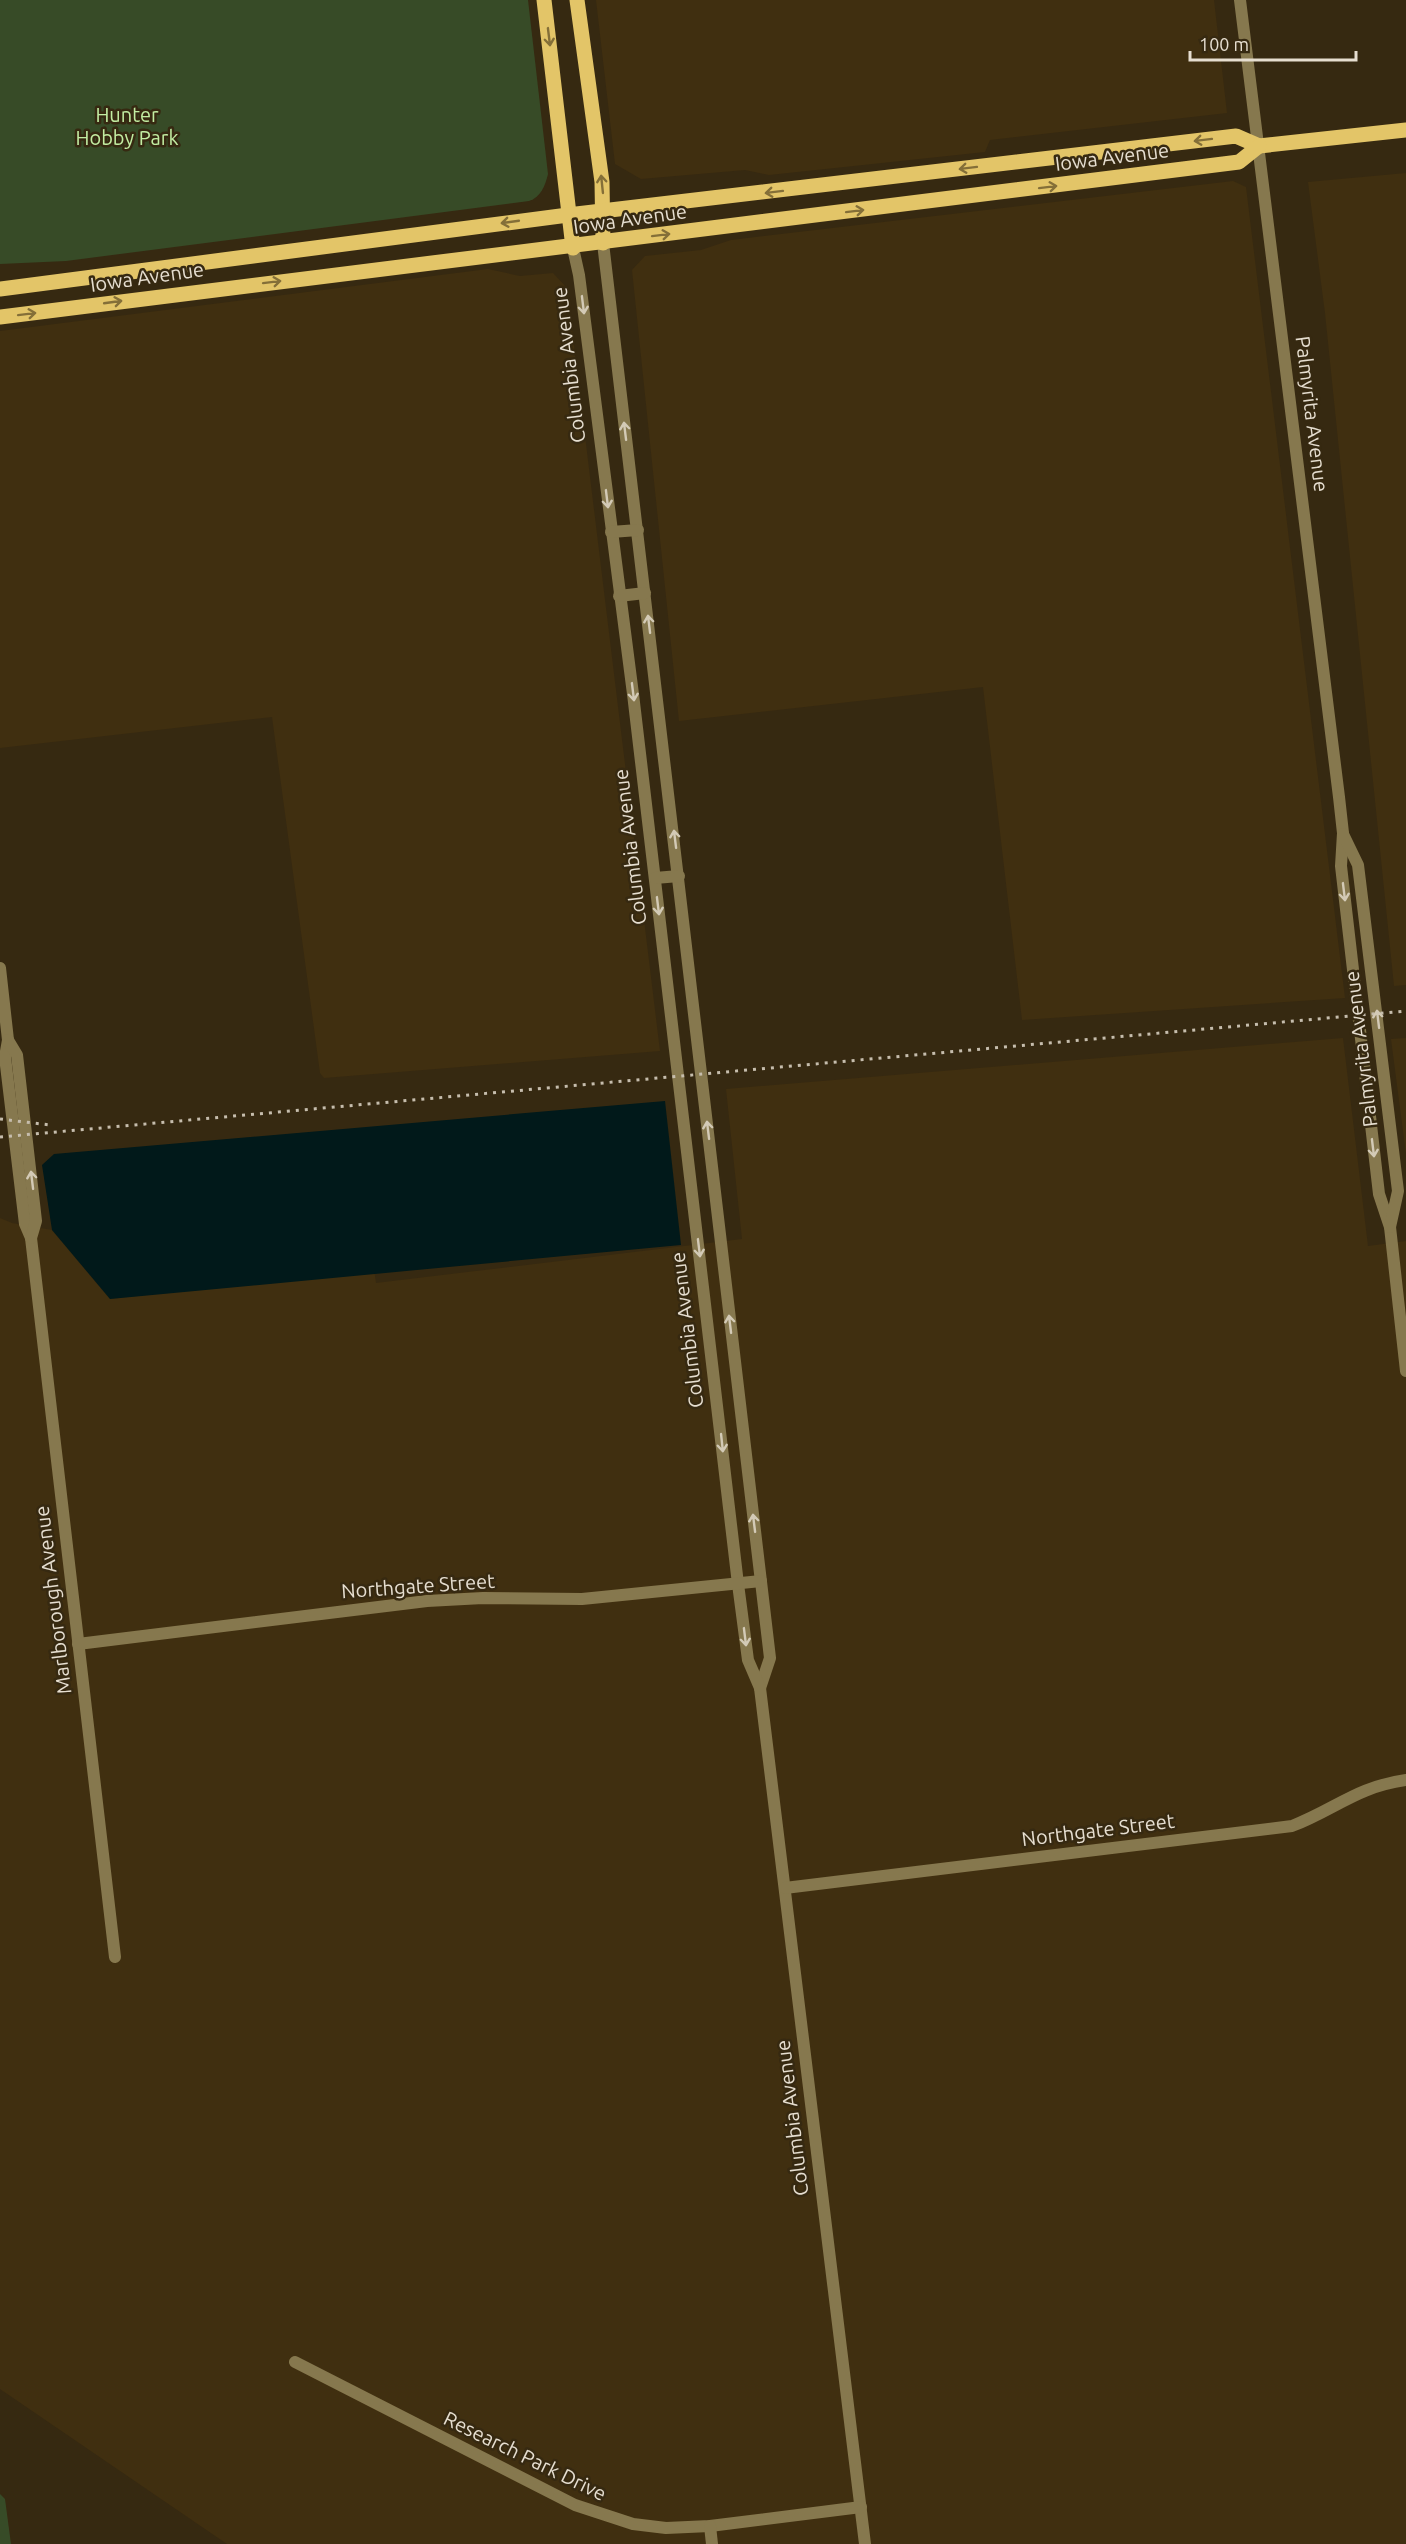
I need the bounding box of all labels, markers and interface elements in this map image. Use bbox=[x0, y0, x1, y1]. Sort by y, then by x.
scale bar bbox=[1190, 24, 1356, 62]
one-way arrow bbox=[544, 27, 555, 46]
text: 100 m bbox=[1199, 34, 1249, 54]
park label: Hunter Hobby Park bbox=[76, 103, 178, 149]
one-way arrow bbox=[1194, 135, 1213, 146]
street label: Iowa Avenue bbox=[1054, 138, 1170, 175]
one-way arrow bbox=[958, 163, 978, 174]
one-way arrow bbox=[596, 175, 607, 195]
one-way arrow bbox=[1038, 181, 1057, 192]
one-way arrow bbox=[765, 187, 785, 198]
street label: Iowa Avenue bbox=[572, 199, 688, 238]
one-way arrow bbox=[844, 205, 864, 216]
one-way arrow bbox=[500, 217, 520, 228]
one-way arrow bbox=[651, 230, 671, 241]
street label: Iowa Avenue bbox=[89, 257, 205, 296]
one-way arrow bbox=[261, 277, 281, 288]
street label: Columbia Avenue bbox=[548, 286, 589, 444]
one-way arrow bbox=[578, 295, 589, 314]
one-way arrow bbox=[102, 297, 122, 308]
one-way arrow bbox=[17, 308, 37, 319]
street label: Palmyrita Avenue bbox=[1292, 335, 1333, 493]
one-way arrow bbox=[620, 422, 631, 441]
one-way arrow bbox=[601, 488, 612, 508]
one-way arrow bbox=[644, 615, 655, 635]
one-way arrow bbox=[627, 681, 638, 701]
street label: Columbia Avenue bbox=[609, 768, 650, 926]
one-way arrow bbox=[669, 830, 680, 849]
one-way arrow bbox=[1339, 881, 1350, 901]
one-way arrow bbox=[653, 896, 664, 916]
street label: Palmyrita Avenue bbox=[1340, 970, 1381, 1128]
one-way arrow bbox=[1372, 1009, 1383, 1029]
one-way arrow bbox=[702, 1120, 713, 1140]
one-way arrow bbox=[1368, 1138, 1379, 1157]
one-way arrow bbox=[26, 1171, 37, 1191]
one-way arrow bbox=[693, 1238, 704, 1258]
street label: Columbia Avenue bbox=[666, 1251, 707, 1409]
one-way arrow bbox=[725, 1314, 736, 1334]
one-way arrow bbox=[717, 1433, 728, 1452]
street label: Marlborough Avenue bbox=[30, 1505, 75, 1695]
one-way arrow bbox=[749, 1514, 760, 1534]
street label: Northgate Street bbox=[340, 1569, 496, 1602]
one-way arrow bbox=[739, 1626, 750, 1646]
street label: Northgate Street bbox=[1020, 1809, 1176, 1850]
street label: Columbia Avenue bbox=[771, 2039, 812, 2197]
street label: Research Park Drive bbox=[440, 2406, 610, 2505]

